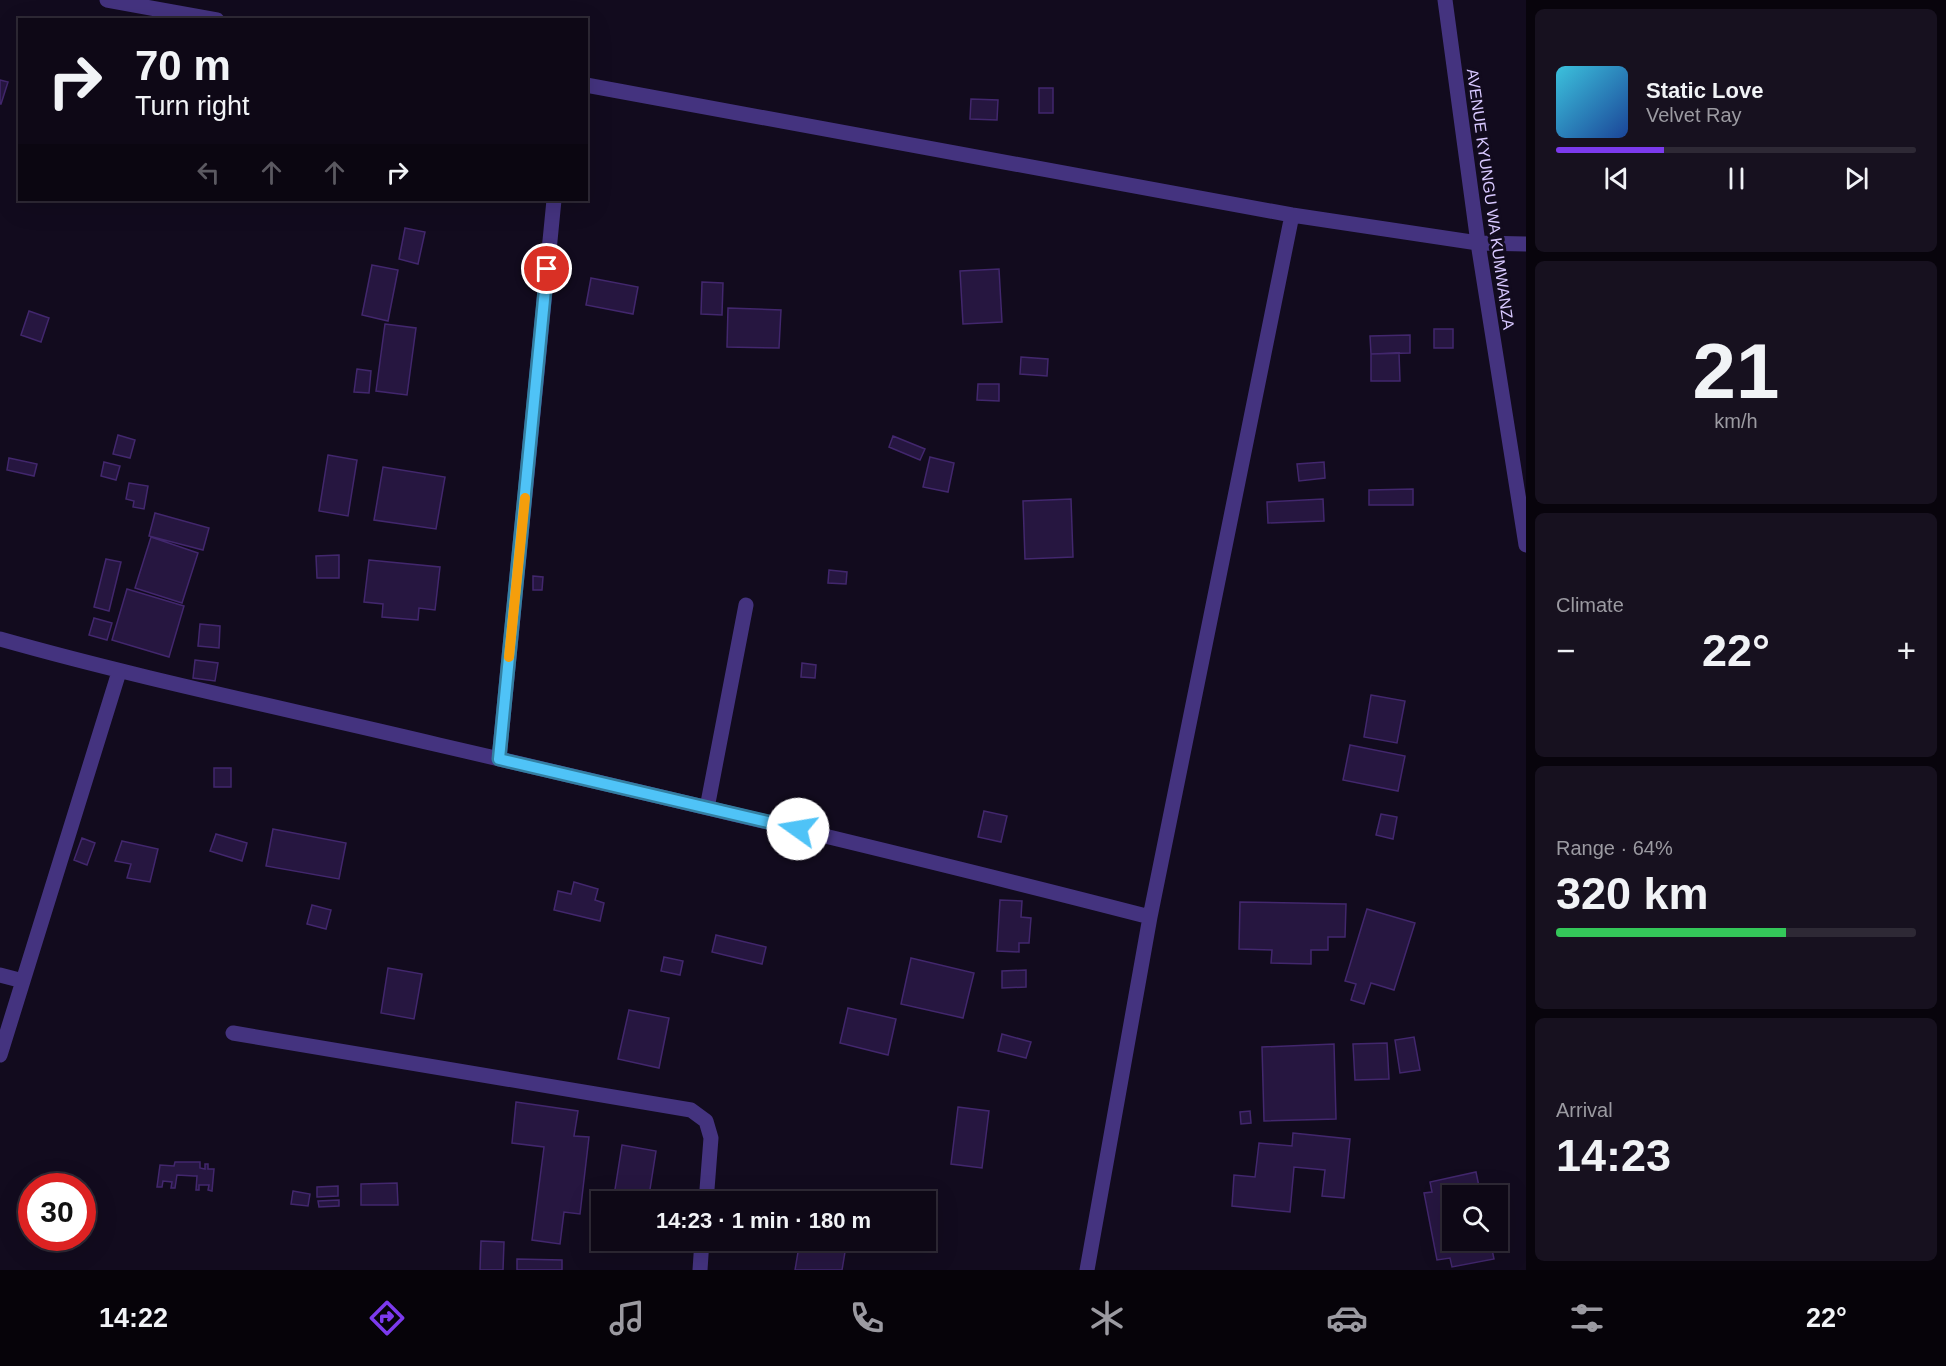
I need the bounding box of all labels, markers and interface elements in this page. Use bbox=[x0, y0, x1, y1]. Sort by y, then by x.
icon: right bbox=[36, 42, 114, 120]
text: 70 m bbox=[135, 42, 231, 89]
street label: AVENUE KYUNGU WA KUMWANZA bbox=[1464, 67, 1517, 331]
text: Static Love bbox=[1646, 78, 1763, 103]
text: Turn right bbox=[135, 91, 250, 121]
text: Velvet Ray bbox=[1646, 104, 1742, 126]
icon: left bbox=[192, 156, 225, 189]
icon: ahead bbox=[255, 156, 288, 189]
icon: ahead bbox=[318, 156, 351, 189]
icon: right bbox=[381, 156, 414, 189]
icon: previous bbox=[1600, 162, 1633, 195]
icon: pause bbox=[1720, 162, 1753, 195]
icon: next bbox=[1840, 162, 1873, 195]
pin bbox=[521, 243, 572, 294]
icon: arrive bbox=[530, 252, 563, 285]
text: 21 bbox=[1693, 327, 1779, 415]
text: km/h bbox=[1714, 410, 1758, 432]
text: Climate bbox=[1556, 594, 1624, 616]
text: 22° bbox=[1702, 625, 1770, 676]
text: − bbox=[1556, 632, 1575, 669]
text: + bbox=[1897, 632, 1916, 669]
position arrow bbox=[766, 797, 830, 861]
text: Range · 64% bbox=[1556, 837, 1673, 859]
text: 320 km bbox=[1556, 868, 1709, 919]
text: Arrival bbox=[1556, 1099, 1613, 1121]
text: 14:23 bbox=[1556, 1130, 1671, 1181]
speed limit sign: 30 bbox=[18, 1173, 96, 1251]
map controls bbox=[1442, 1185, 1508, 1251]
button: search bbox=[1442, 1185, 1508, 1251]
text: 14:23 · 1 min · 180 m bbox=[656, 1208, 871, 1233]
icon: directions bbox=[366, 1297, 408, 1339]
icon: music bbox=[606, 1297, 648, 1339]
icon: phone bbox=[846, 1297, 888, 1339]
icon: climate bbox=[1086, 1297, 1128, 1339]
icon: car bbox=[1326, 1297, 1368, 1339]
icon: filters bbox=[1566, 1297, 1608, 1339]
text: 14:22 bbox=[99, 1303, 168, 1333]
text: 22° bbox=[1806, 1303, 1847, 1333]

